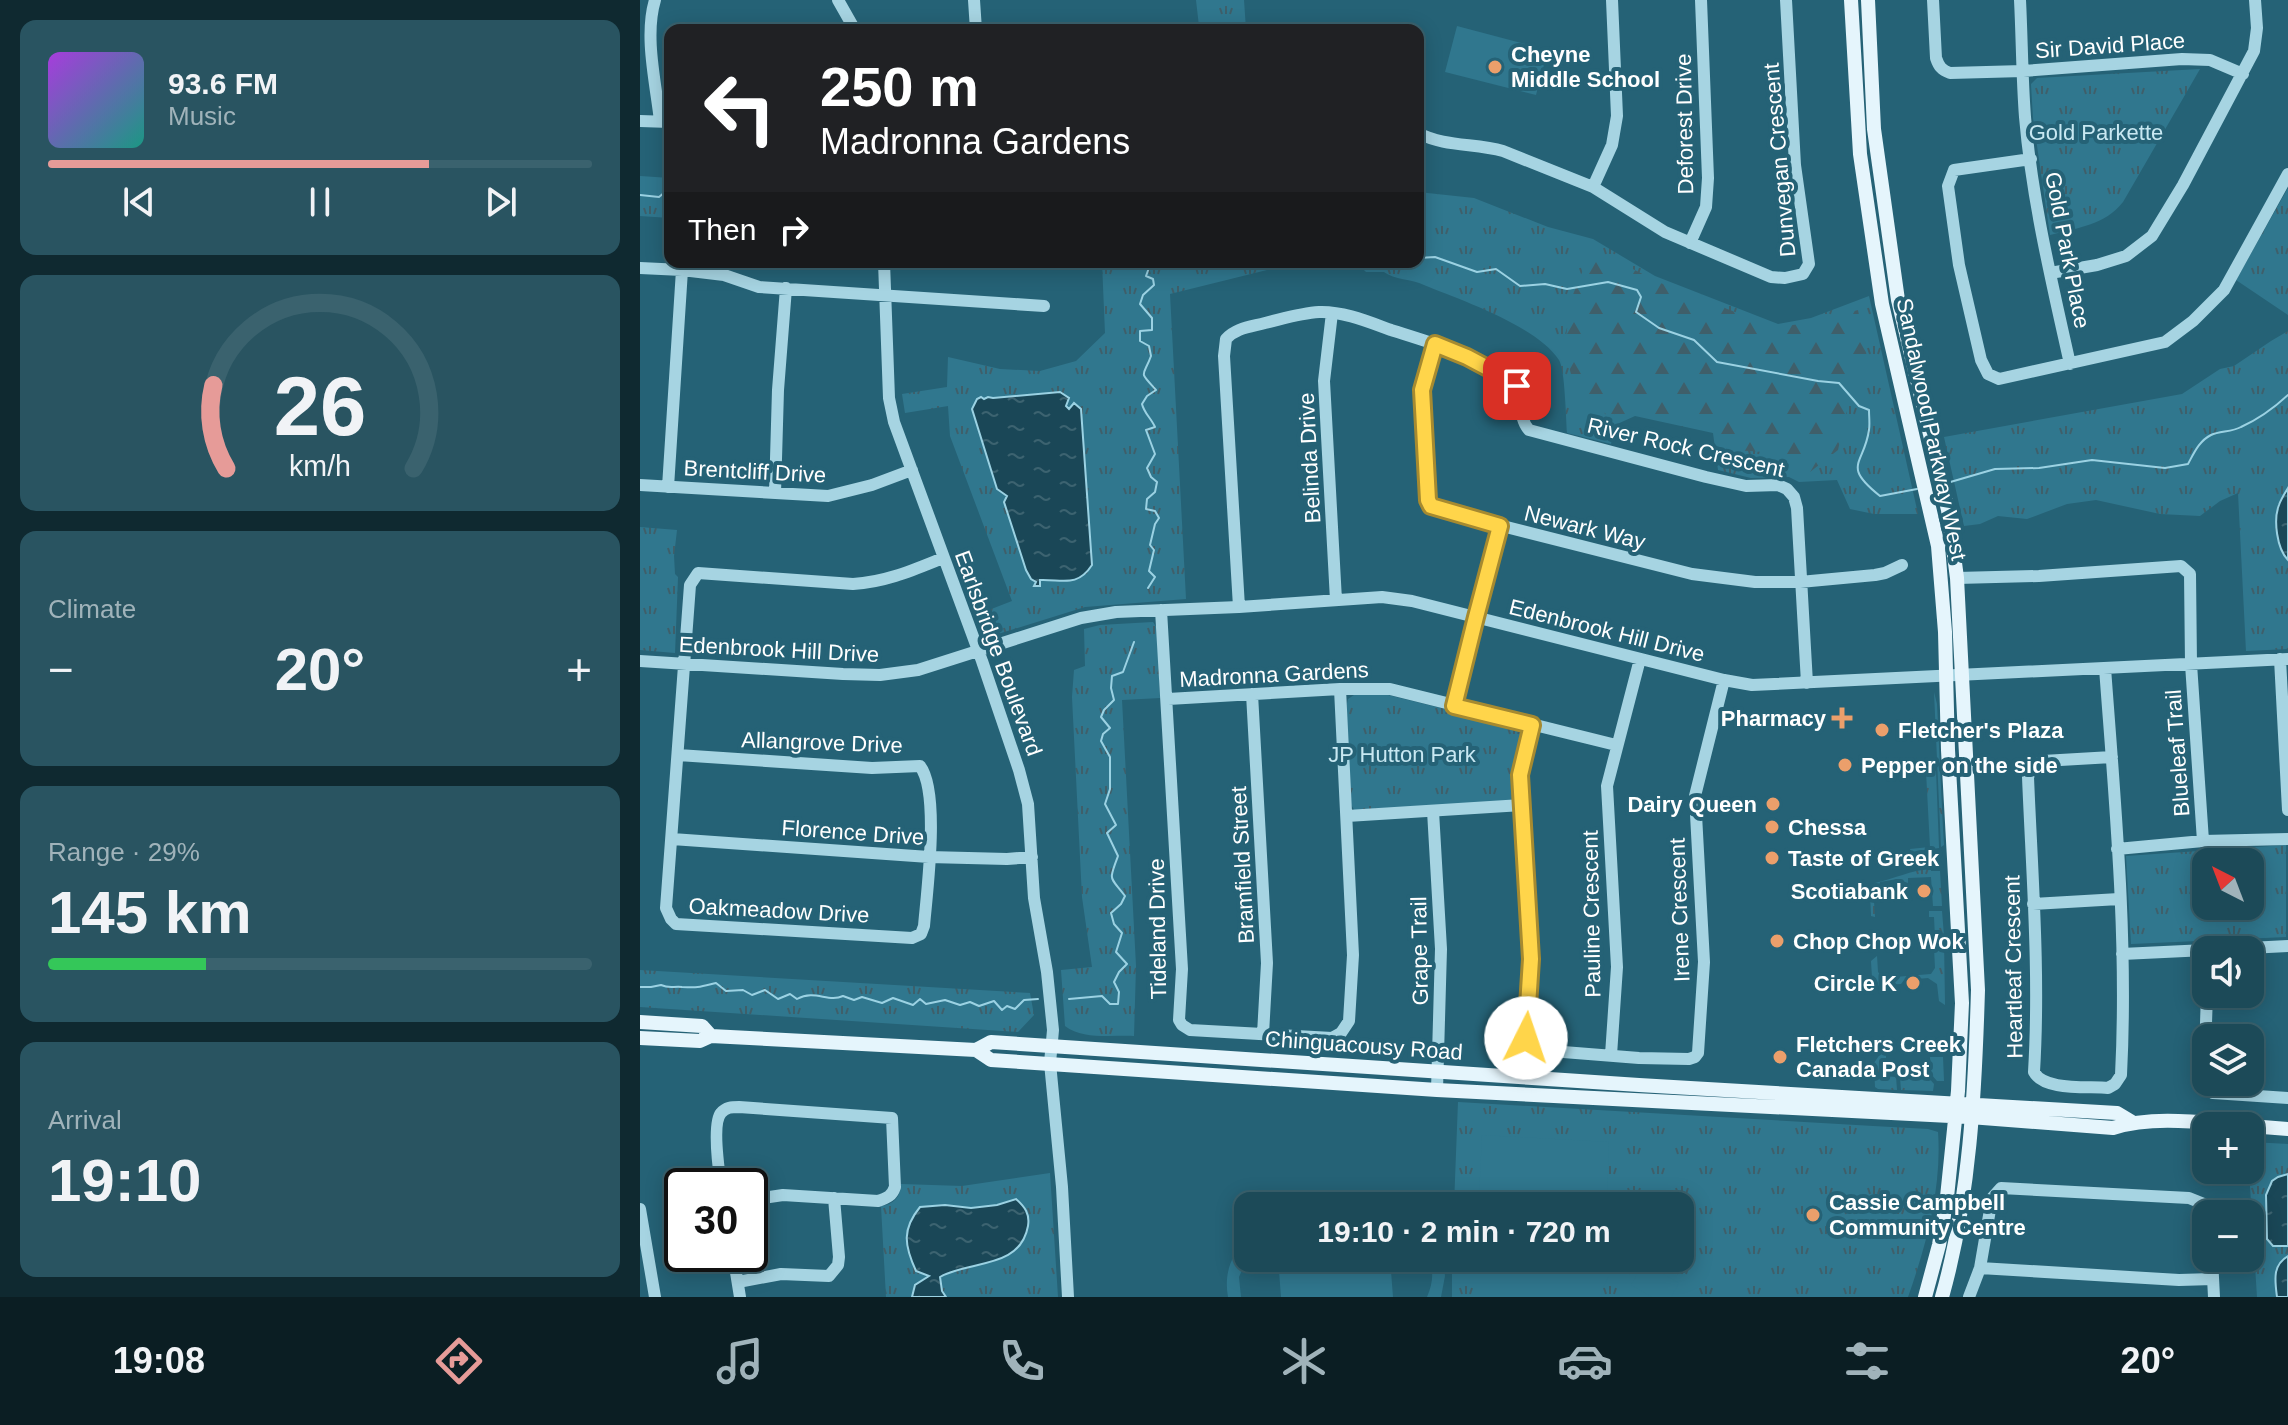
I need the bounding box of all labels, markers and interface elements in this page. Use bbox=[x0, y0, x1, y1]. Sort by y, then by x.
street label: Sir David Place bbox=[2034, 28, 2186, 63]
place label: Cheyne Middle School bbox=[1511, 42, 1660, 92]
street label: Deforest Drive bbox=[1671, 53, 1698, 194]
text: 250 m bbox=[820, 55, 979, 118]
icon: left bbox=[688, 56, 792, 160]
marker: Cheyne Middle School bbox=[1486, 58, 1504, 76]
street label: Dunvegan Crescent bbox=[1759, 62, 1800, 258]
text: 93.6 FM bbox=[168, 67, 278, 100]
text: Music bbox=[168, 101, 236, 131]
park label: Gold Parkette bbox=[2029, 120, 2163, 145]
text: Madronna Gardens bbox=[820, 121, 1130, 162]
street label: Gold Park Place bbox=[2040, 170, 2095, 331]
icon: previous bbox=[117, 180, 161, 224]
icon: pause bbox=[298, 180, 342, 224]
icon: next bbox=[479, 180, 523, 224]
icon: right bbox=[772, 208, 816, 252]
text: Then bbox=[688, 213, 756, 246]
street label: Sandalwood Parkway West bbox=[1891, 296, 1972, 562]
pin bbox=[1483, 352, 1551, 420]
text: 26 bbox=[274, 360, 366, 453]
icon: arrive bbox=[1495, 364, 1539, 408]
street label: Belinda Drive bbox=[1294, 392, 1325, 524]
street label: River Rock Crescent bbox=[1585, 413, 1787, 482]
text: km/h bbox=[289, 450, 351, 482]
street label: Brentcliff Drive bbox=[683, 455, 827, 488]
street label: Newark Way bbox=[1522, 500, 1648, 555]
street label: Earlsbridge Boulevard bbox=[950, 547, 1047, 759]
text: Climate bbox=[48, 594, 136, 624]
street label: Edenbrook Hill Drive bbox=[1507, 594, 1707, 667]
street label: Edenbrook Hill Drive bbox=[678, 632, 880, 667]
text: 20° bbox=[275, 636, 365, 703]
text: − bbox=[48, 645, 74, 694]
text: + bbox=[566, 645, 592, 694]
street label: Madronna Gardens bbox=[1179, 657, 1369, 692]
street label: Blueleaf Trail bbox=[2161, 689, 2194, 817]
place label: Pharmacy bbox=[1721, 706, 1827, 731]
marker: Pharmacy bbox=[1833, 709, 1851, 727]
place label: Fletcher's Plaza bbox=[1898, 718, 2064, 743]
marker: Fletcher's Plaza bbox=[1873, 721, 1891, 739]
street label: Allangrove Drive bbox=[741, 727, 903, 758]
park label: JP Hutton Park bbox=[1328, 742, 1477, 767]
place label: Pepper on the side bbox=[1861, 753, 2058, 778]
marker: Pepper on the side bbox=[1836, 756, 1854, 774]
street label: Bramfield Street bbox=[1226, 786, 1259, 944]
place label: Dairy Queen bbox=[1627, 792, 1757, 817]
marker: Dairy Queen bbox=[1764, 795, 1782, 813]
street label: Florence Drive bbox=[781, 815, 925, 850]
place label: Chessa bbox=[1788, 815, 1867, 840]
marker: Chessa bbox=[1763, 818, 1781, 836]
street label: Pauline Crescent bbox=[1578, 830, 1605, 998]
text: Range · 29% bbox=[48, 837, 200, 867]
street label: Irene Crescent bbox=[1664, 837, 1695, 983]
place label: Taste of Greek bbox=[1788, 846, 1940, 871]
north arrow bbox=[2192, 848, 2264, 920]
map controls bbox=[2192, 848, 2264, 1272]
marker: Taste of Greek bbox=[1763, 849, 1781, 867]
street label: Tideland Drive bbox=[1144, 858, 1171, 1000]
street label: Heartleaf Crescent bbox=[1999, 875, 2028, 1059]
text: 145 km bbox=[48, 879, 252, 946]
place label: Scotiabank bbox=[1791, 879, 1909, 904]
marker: Scotiabank bbox=[1915, 882, 1933, 900]
street label: Oakmeadow Drive bbox=[688, 893, 870, 928]
street label: Grape Trail bbox=[1406, 896, 1433, 1006]
place label: Chop Chop Wok bbox=[1793, 929, 1964, 954]
marker: Chop Chop Wok bbox=[1768, 932, 1786, 950]
button: sound bbox=[2192, 936, 2264, 1008]
place label: Circle K bbox=[1814, 971, 1897, 996]
marker: Circle K bbox=[1904, 974, 1922, 992]
position arrow bbox=[1484, 996, 1568, 1080]
button: layers bbox=[2192, 1024, 2264, 1096]
street label: Chinguacousy Road bbox=[1264, 1026, 1464, 1065]
place label: Fletchers Creek Canada Post bbox=[1796, 1032, 1962, 1082]
marker: Fletchers Creek Canada Post bbox=[1771, 1048, 1789, 1066]
text: Arrival bbox=[48, 1105, 122, 1135]
button: + bbox=[2192, 1112, 2264, 1184]
text: 19:10 bbox=[48, 1147, 201, 1214]
speed limit sign: 30 bbox=[664, 1168, 768, 1272]
place label: Cassie Campbell Community Centre bbox=[1829, 1190, 2026, 1240]
button: − bbox=[2192, 1200, 2264, 1272]
marker: Cassie Campbell Community Centre bbox=[1804, 1206, 1822, 1224]
text: 19:10 · 2 min · 720 m bbox=[1317, 1215, 1611, 1248]
icon: directions bbox=[431, 1333, 487, 1389]
icon: music bbox=[712, 1333, 768, 1389]
icon: phone bbox=[994, 1333, 1050, 1389]
icon: climate bbox=[1276, 1333, 1332, 1389]
icon: car bbox=[1557, 1333, 1613, 1389]
icon: filters bbox=[1839, 1333, 1895, 1389]
text: 19:08 bbox=[113, 1340, 205, 1381]
text: 20° bbox=[2121, 1340, 2175, 1381]

